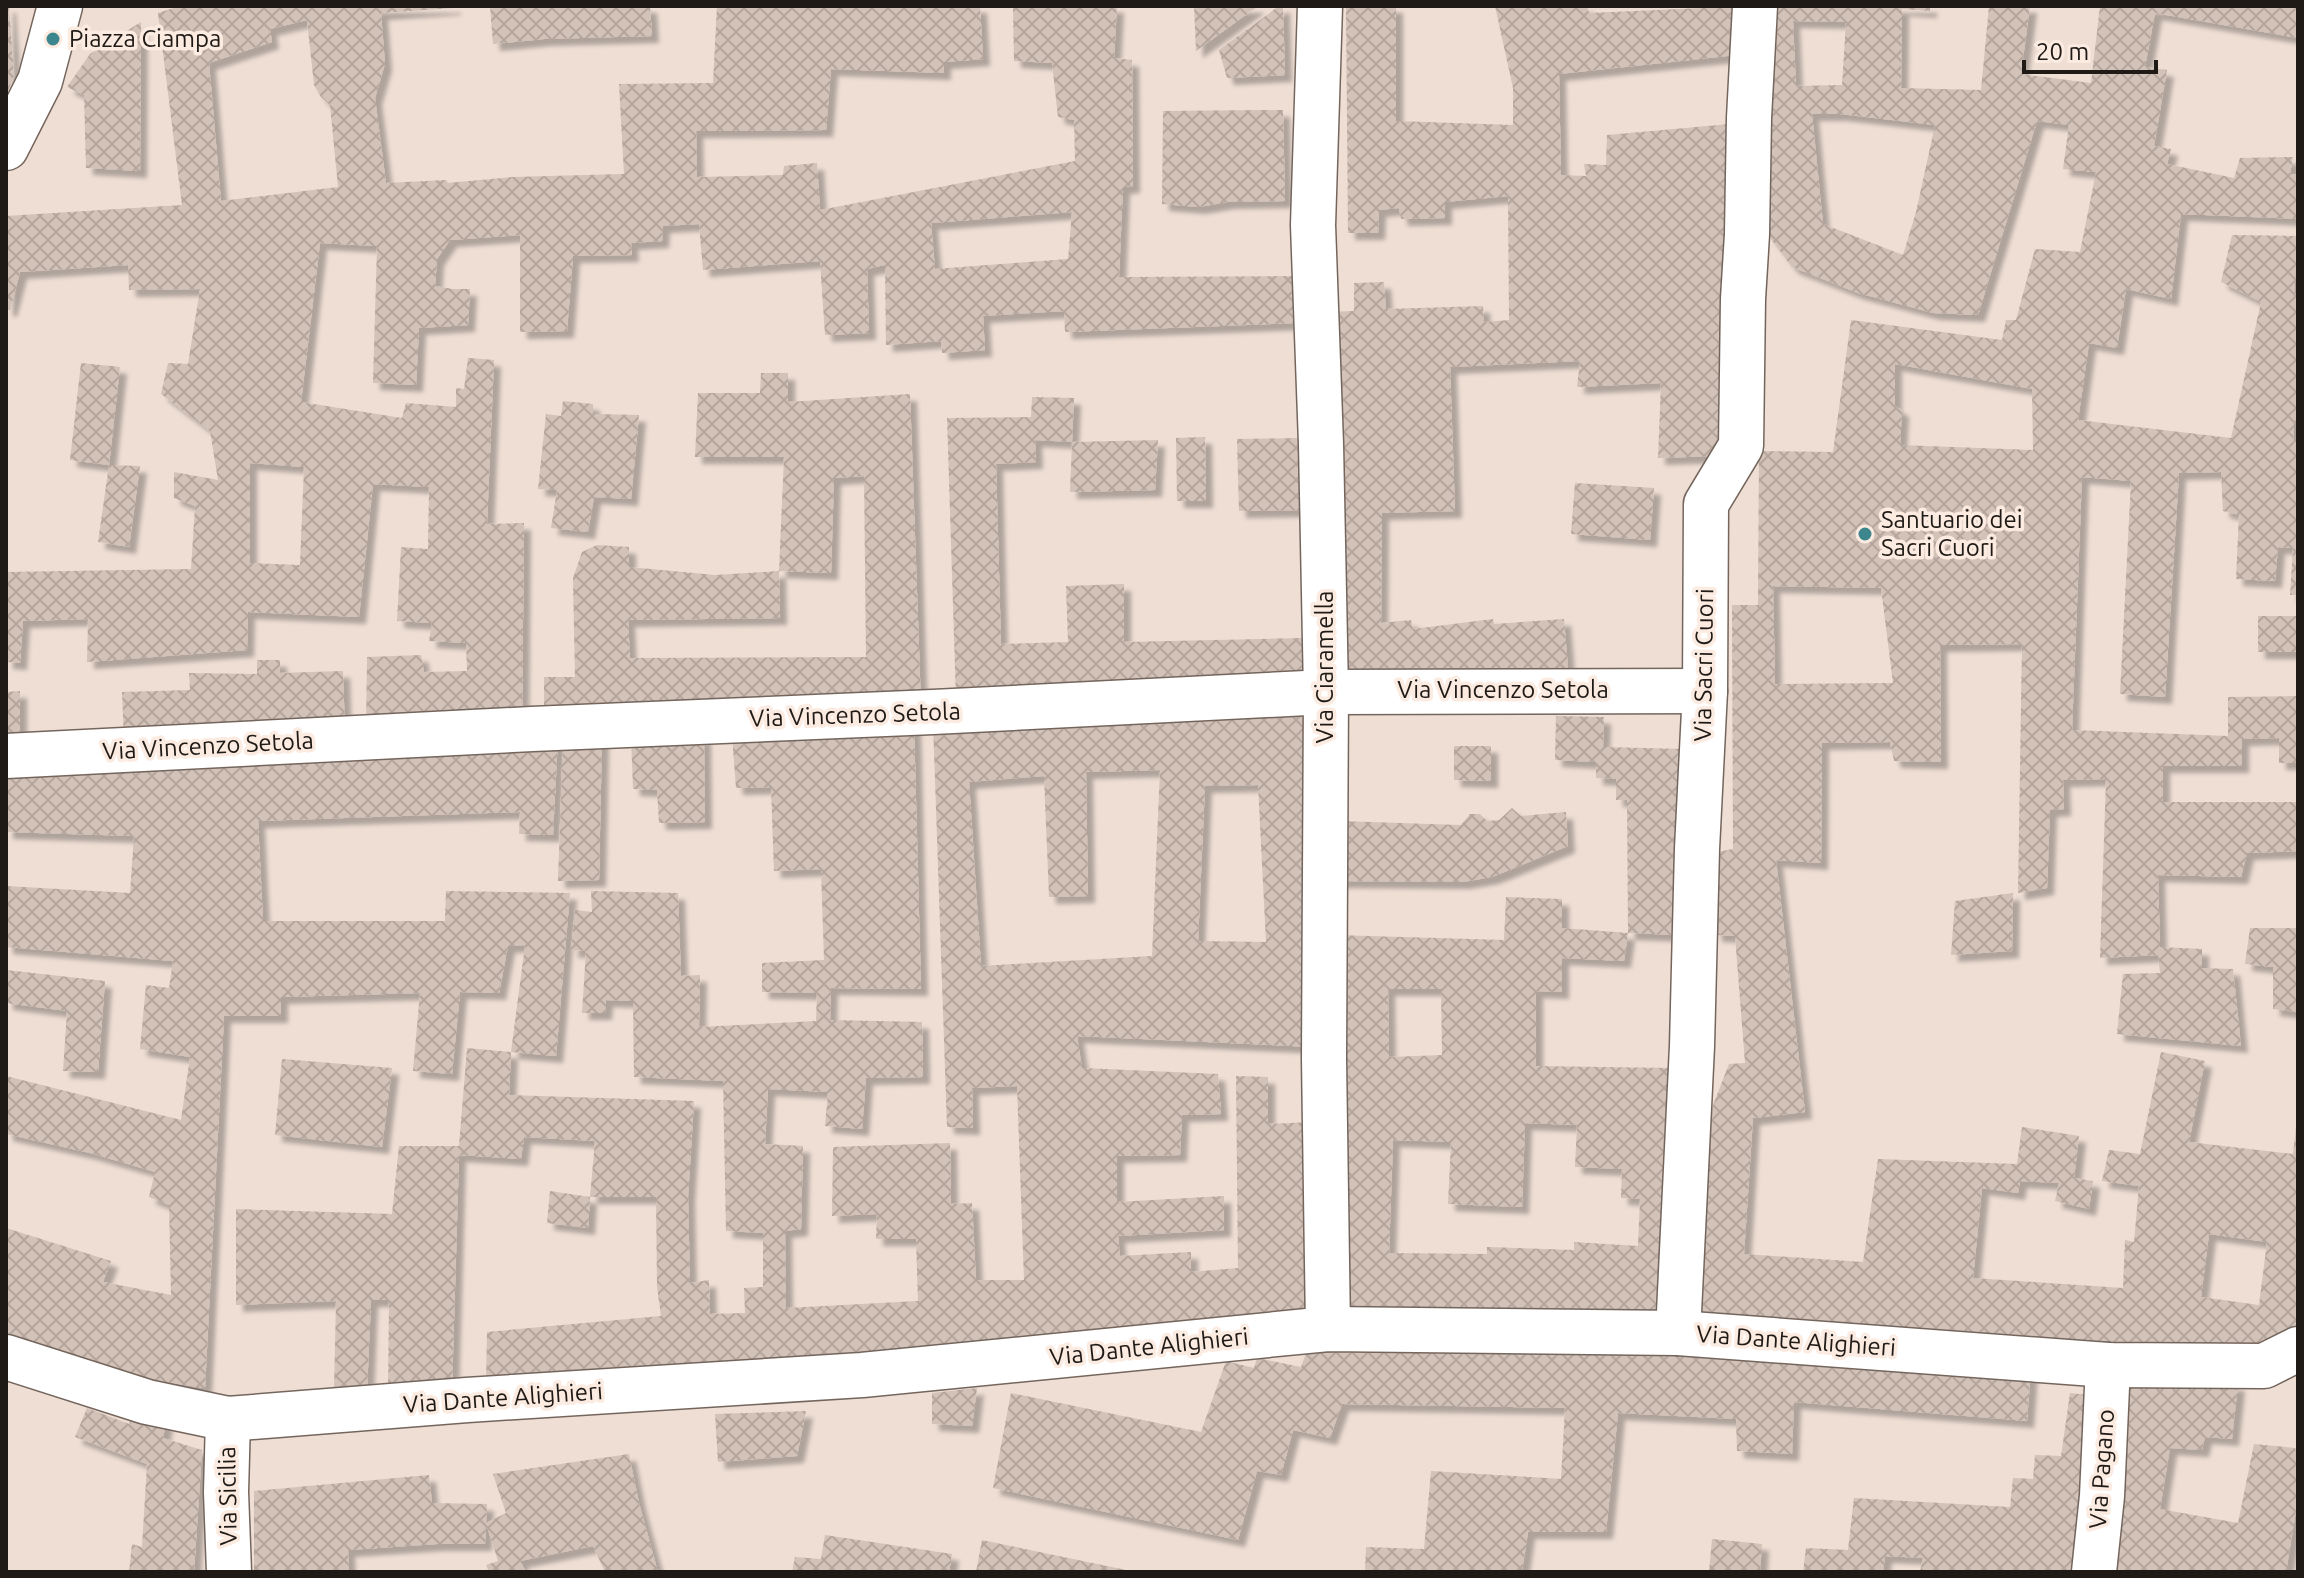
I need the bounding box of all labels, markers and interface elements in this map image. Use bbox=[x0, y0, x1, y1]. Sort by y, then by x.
scale bar bbox=[2024, 24, 2156, 74]
place label: Piazza Ciampa bbox=[69, 25, 221, 52]
marker: Piazza Ciampa bbox=[44, 30, 62, 48]
text: 20 m bbox=[2036, 38, 2089, 65]
place label: Santuario dei Sacri Cuori bbox=[1881, 506, 2023, 561]
marker: Santuario dei Sacri Cuori bbox=[1856, 525, 1874, 543]
street label: Via Sacri Cuori bbox=[1689, 588, 1718, 742]
street label: Via Ciaramella bbox=[1311, 591, 1338, 743]
street label: Via Vincenzo Setola bbox=[1397, 676, 1609, 703]
street label: Via Vincenzo Setola bbox=[749, 697, 961, 732]
street label: Via Vincenzo Setola bbox=[102, 726, 314, 765]
street label: Via Dante Alighieri bbox=[1695, 1320, 1897, 1361]
street label: Via Dante Alighieri bbox=[1048, 1323, 1250, 1370]
street label: Via Dante Alighieri bbox=[402, 1377, 604, 1418]
street label: Via Pagano bbox=[2084, 1408, 2119, 1530]
street label: Via Sicilia bbox=[213, 1446, 242, 1546]

